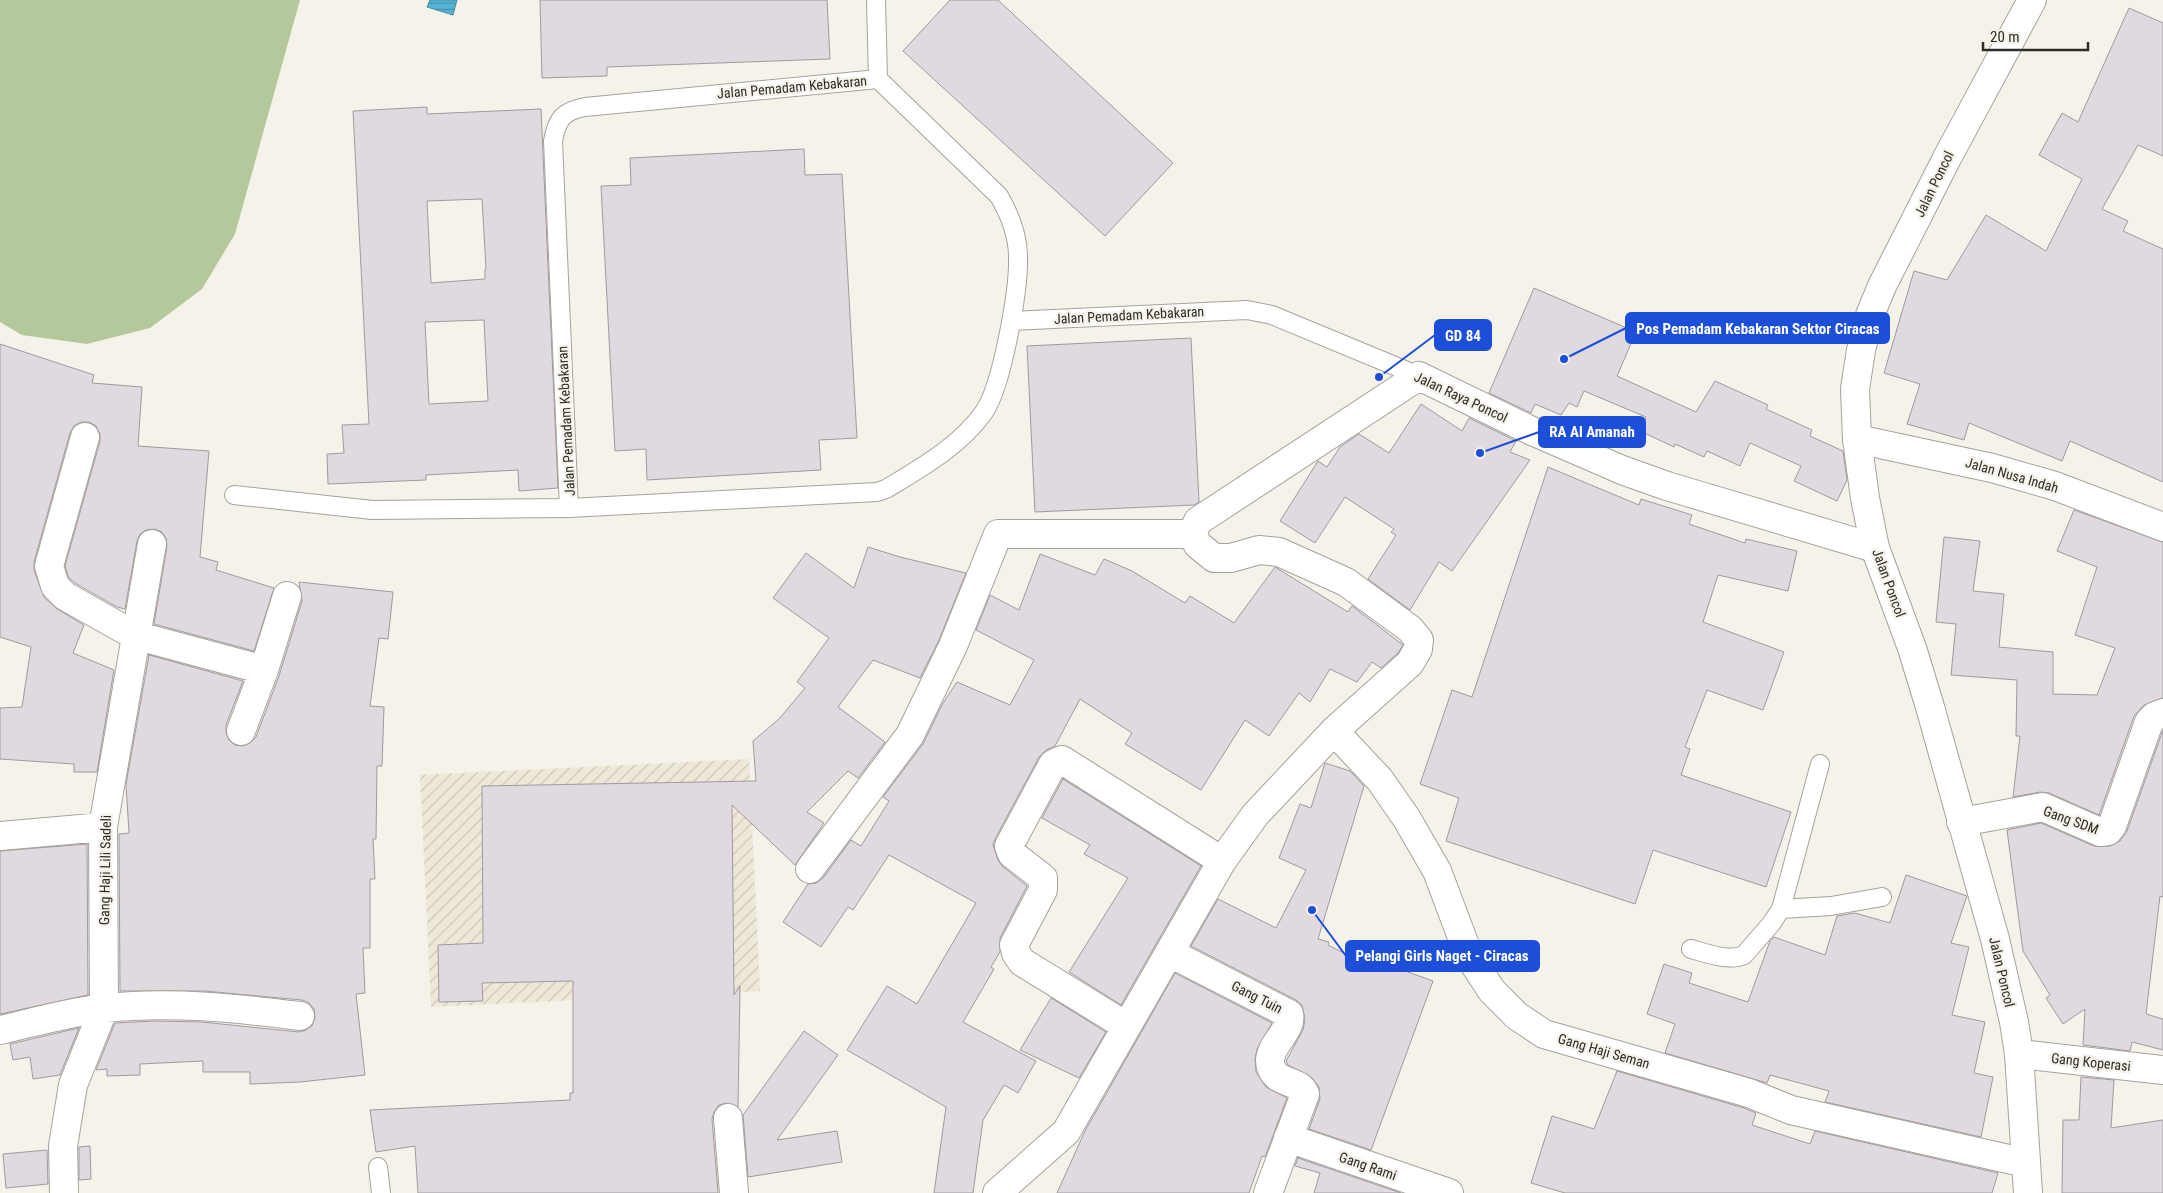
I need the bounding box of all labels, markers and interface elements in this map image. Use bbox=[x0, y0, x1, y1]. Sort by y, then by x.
scale bar bbox=[1983, 20, 2088, 52]
text: 20 m bbox=[1990, 28, 2020, 46]
street label: Jalan Pemadam Kebakaran bbox=[716, 72, 868, 102]
street label: Jalan Poncol bbox=[1911, 148, 1957, 220]
street label: Jalan Pemadam Kebakaran bbox=[1053, 303, 1205, 327]
callout: Pos Pemadam Kebakaran Sektor Ciracas bbox=[1626, 313, 1889, 343]
callout: GD 84 bbox=[1435, 320, 1491, 350]
text: Pos Pemadam Kebakaran Sektor Ciracas bbox=[1636, 320, 1880, 338]
text: GD 84 bbox=[1445, 327, 1481, 345]
street label: Jalan Pemadam Kebakaran bbox=[554, 345, 578, 497]
street label: Jalan Raya Poncol bbox=[1412, 368, 1510, 426]
callout: RA Al Amanah bbox=[1539, 417, 1645, 447]
text: RA Al Amanah bbox=[1549, 423, 1635, 441]
street label: Jalan Nusa Indah bbox=[1964, 454, 2060, 496]
street label: Jalan Poncol bbox=[1869, 547, 1909, 619]
street label: Gang SDM bbox=[2041, 803, 2101, 837]
street label: Gang Haji Lili Sadeli bbox=[96, 815, 114, 925]
street label: Jalan Poncol bbox=[1986, 935, 2018, 1009]
callout: Pelangi Girls Naget - Ciracas bbox=[1346, 941, 1539, 971]
text: Pelangi Girls Naget - Ciracas bbox=[1355, 947, 1529, 965]
street label: Gang Tuin bbox=[1229, 977, 1285, 1017]
street label: Gang Haji Seman bbox=[1556, 1030, 1652, 1072]
street label: Gang Koperasi bbox=[2050, 1050, 2132, 1074]
street label: Gang Rami bbox=[1337, 1149, 1399, 1183]

